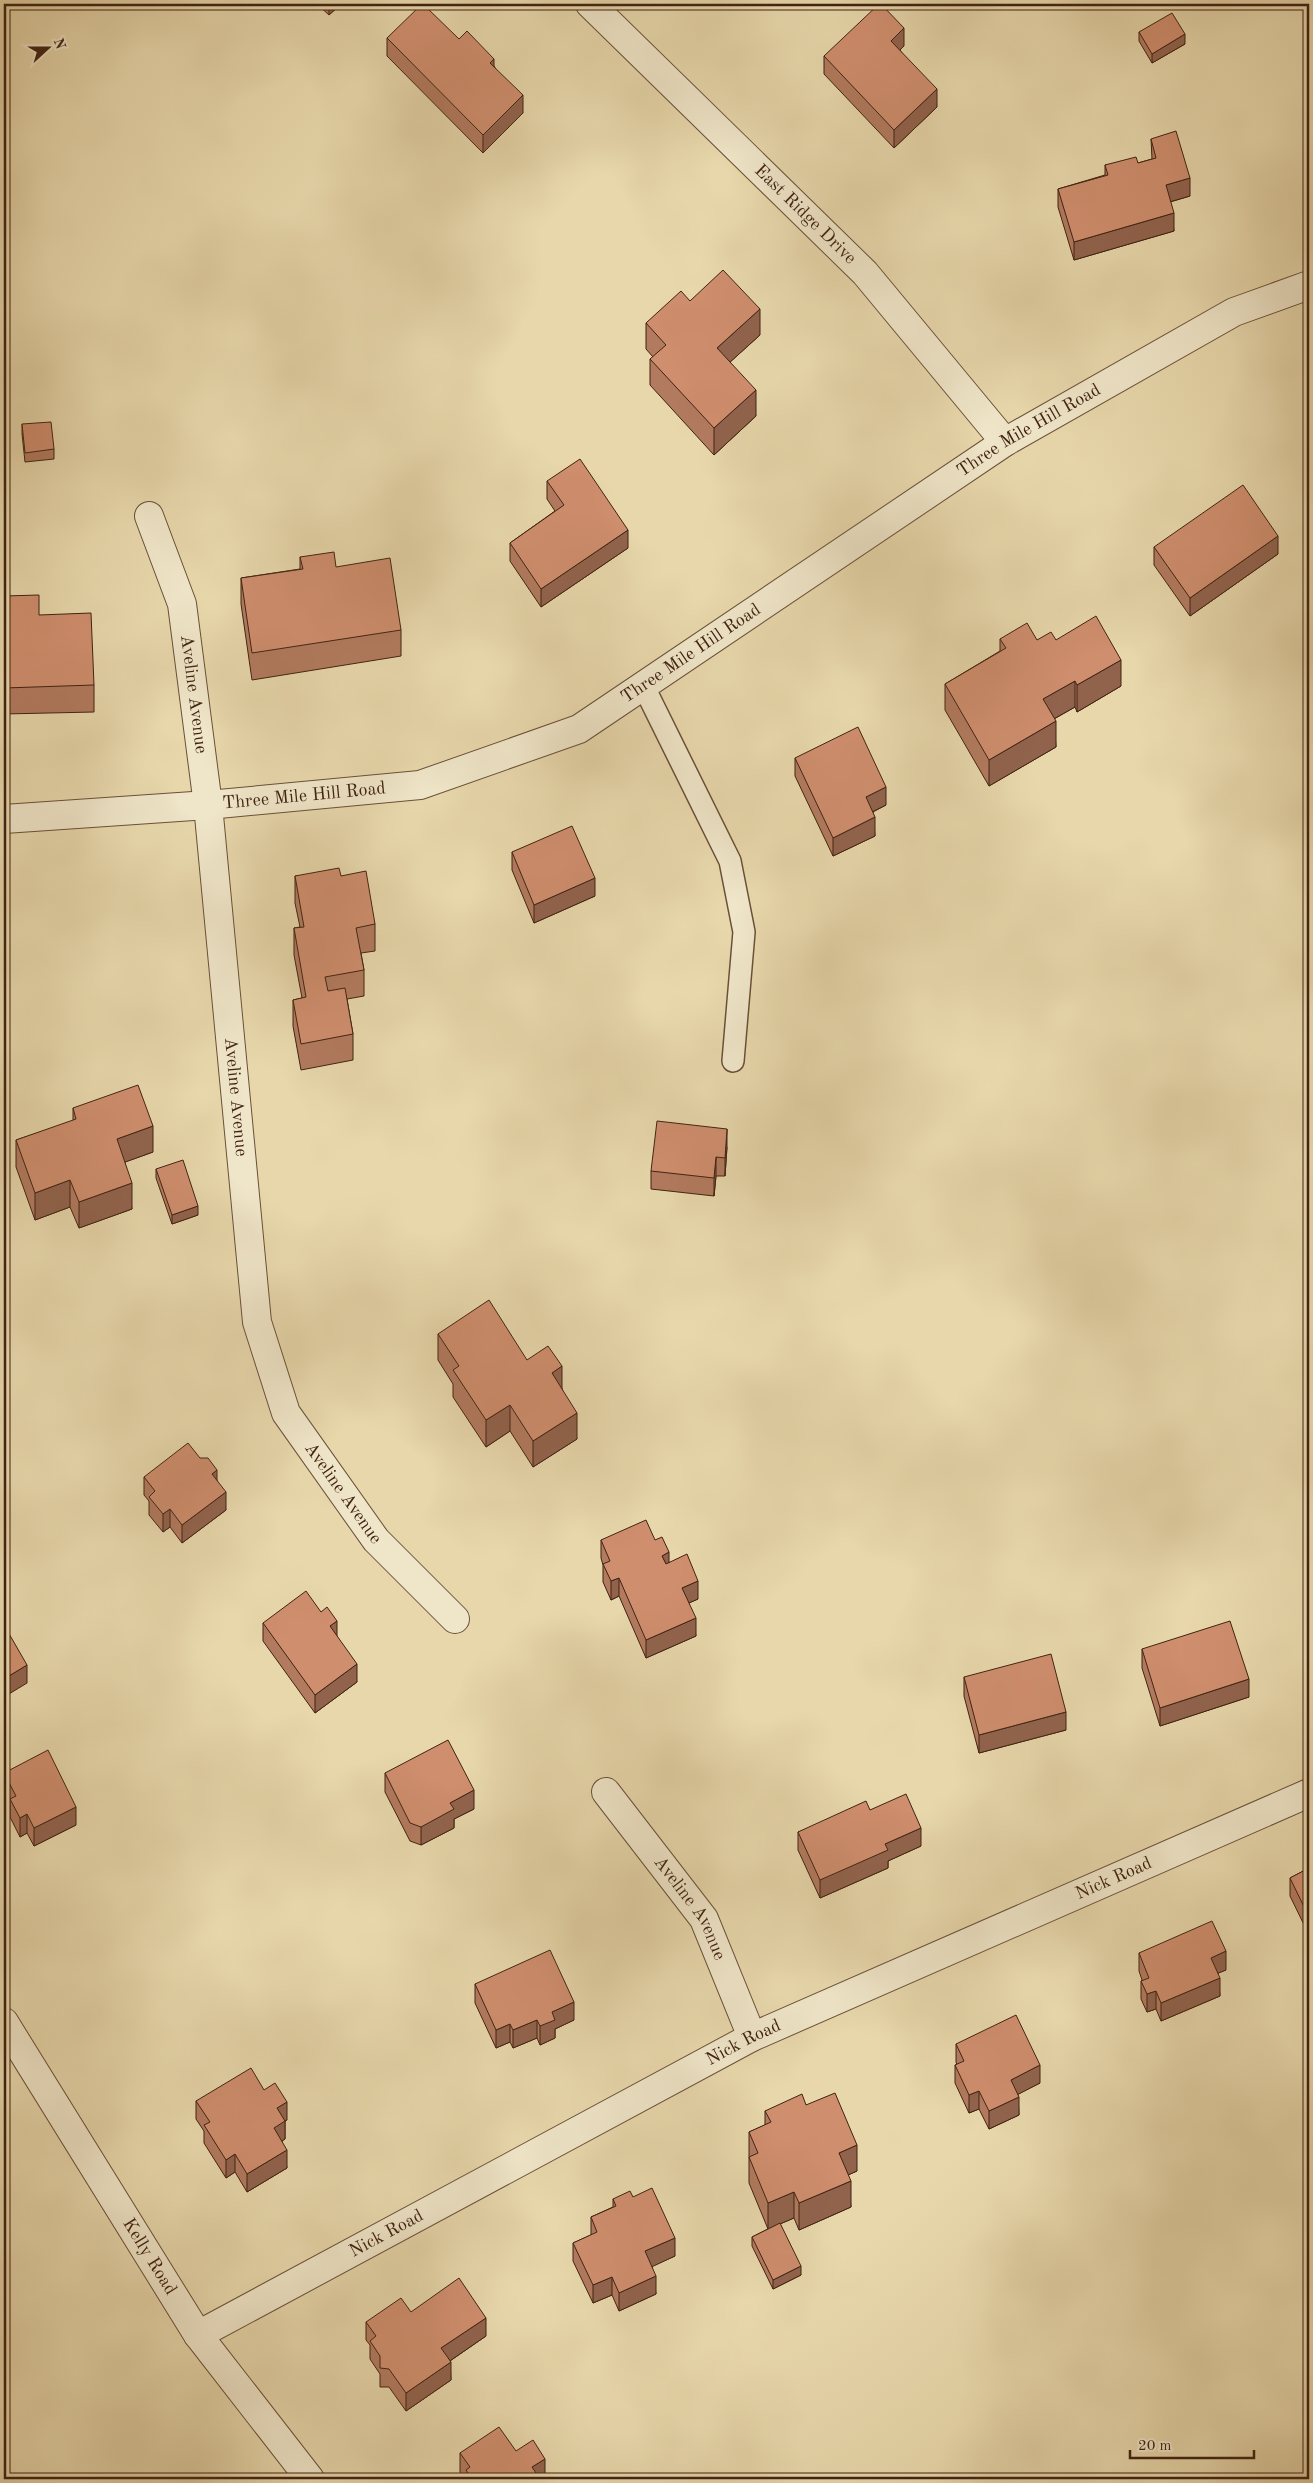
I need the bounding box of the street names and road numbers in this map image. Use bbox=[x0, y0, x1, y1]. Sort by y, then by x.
street label: East Ridge Drive bbox=[751, 161, 859, 268]
street label: Three Mile Hill Road bbox=[954, 381, 1104, 481]
street label: Three Mile Hill Road bbox=[618, 600, 764, 707]
street label: Aveline Avenue bbox=[177, 634, 210, 755]
street label: Three Mile Hill Road bbox=[222, 779, 386, 813]
street label: Aveline Avenue bbox=[221, 1037, 250, 1157]
street label: Aveline Avenue bbox=[301, 1439, 385, 1547]
street label: Aveline Avenue bbox=[650, 1853, 729, 1963]
street label: Nick Road bbox=[1073, 1854, 1155, 1903]
street label: Nick Road bbox=[703, 2017, 784, 2069]
street label: Nick Road bbox=[346, 2206, 426, 2261]
street label: Kelly Road bbox=[119, 2215, 180, 2298]

